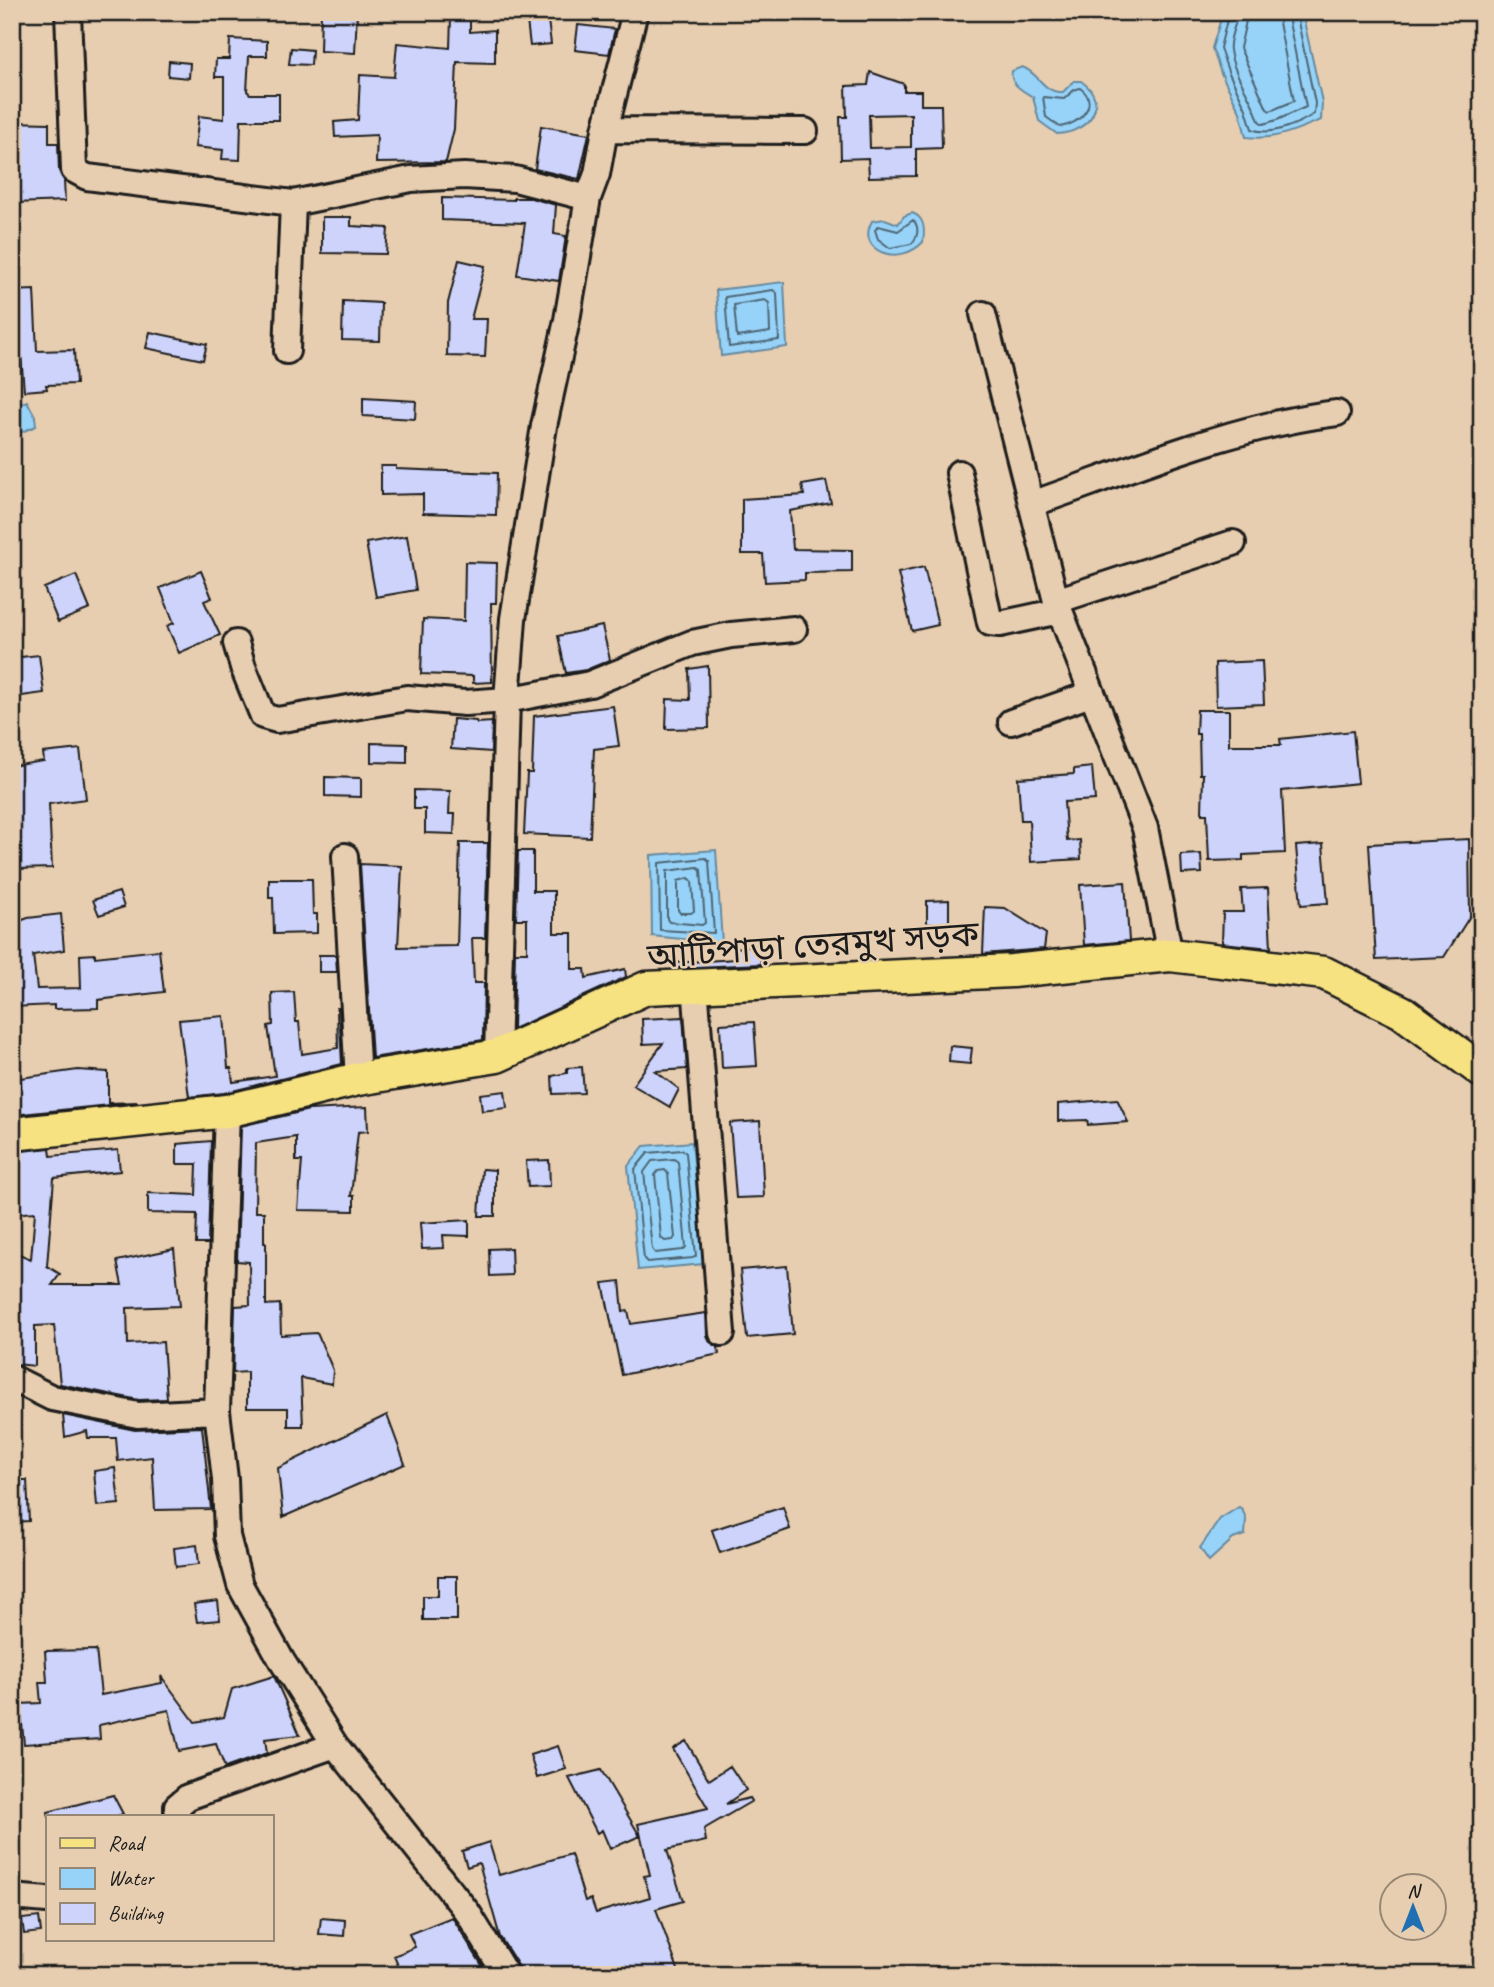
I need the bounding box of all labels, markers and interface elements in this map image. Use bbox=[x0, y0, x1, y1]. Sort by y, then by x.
street label: আটিপাড়া তেরমুখ সড়ক bbox=[645, 911, 981, 980]
legend bbox=[46, 1815, 273, 1941]
text: Road bbox=[108, 1830, 147, 1856]
text: Water bbox=[108, 1865, 155, 1891]
north arrow bbox=[1378, 1871, 1448, 1941]
text: N bbox=[1407, 1879, 1422, 1903]
text: Building bbox=[108, 1900, 165, 1926]

